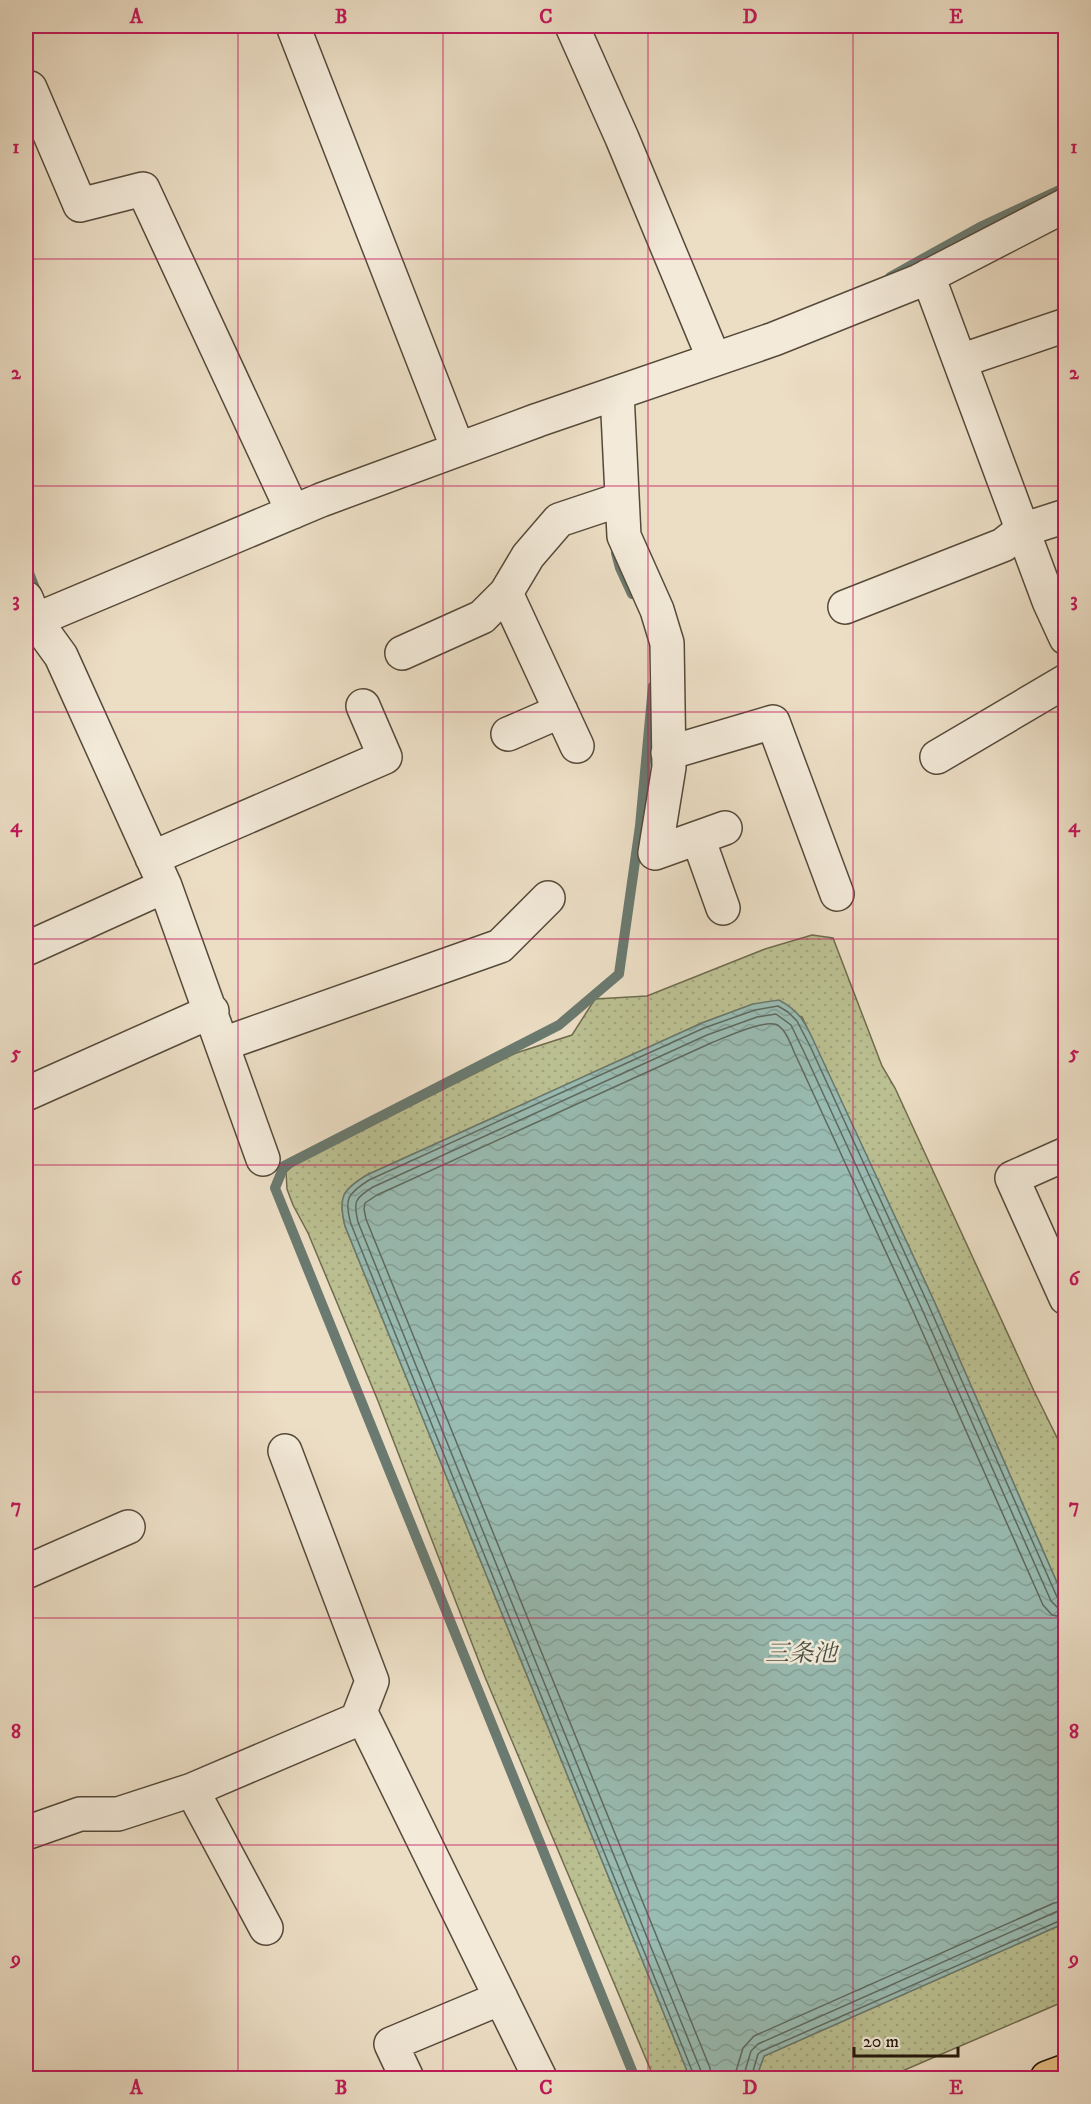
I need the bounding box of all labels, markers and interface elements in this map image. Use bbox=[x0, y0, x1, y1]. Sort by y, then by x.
text: A bbox=[129, 5, 144, 30]
text: B bbox=[335, 5, 347, 30]
text: C bbox=[539, 5, 553, 30]
text: D bbox=[743, 5, 758, 30]
text: E bbox=[949, 5, 963, 30]
text: 1 bbox=[12, 135, 20, 160]
text: 1 bbox=[1070, 135, 1078, 160]
text: 2 bbox=[11, 361, 22, 386]
text: 2 bbox=[1069, 361, 1080, 386]
text: 3 bbox=[12, 588, 20, 613]
text: 3 bbox=[1070, 588, 1078, 613]
text: 4 bbox=[10, 814, 23, 839]
text: 4 bbox=[1068, 814, 1081, 839]
text: 5 bbox=[10, 1041, 21, 1066]
text: 5 bbox=[1068, 1041, 1079, 1066]
text: 6 bbox=[11, 1267, 23, 1292]
text: 6 bbox=[1069, 1267, 1081, 1292]
text: 7 bbox=[11, 1494, 21, 1519]
text: 7 bbox=[1069, 1494, 1079, 1519]
water label: 三条池 bbox=[765, 1639, 840, 1669]
text: 8 bbox=[11, 1720, 21, 1745]
text: 8 bbox=[1069, 1720, 1079, 1745]
text: 9 bbox=[9, 1947, 21, 1972]
text: 9 bbox=[1067, 1947, 1079, 1972]
scale bar bbox=[854, 2020, 958, 2058]
text: 20 m bbox=[863, 2031, 899, 2053]
text: A bbox=[129, 2076, 144, 2101]
text: B bbox=[335, 2076, 347, 2101]
text: C bbox=[539, 2076, 553, 2101]
text: D bbox=[743, 2076, 758, 2101]
text: E bbox=[949, 2076, 963, 2101]

